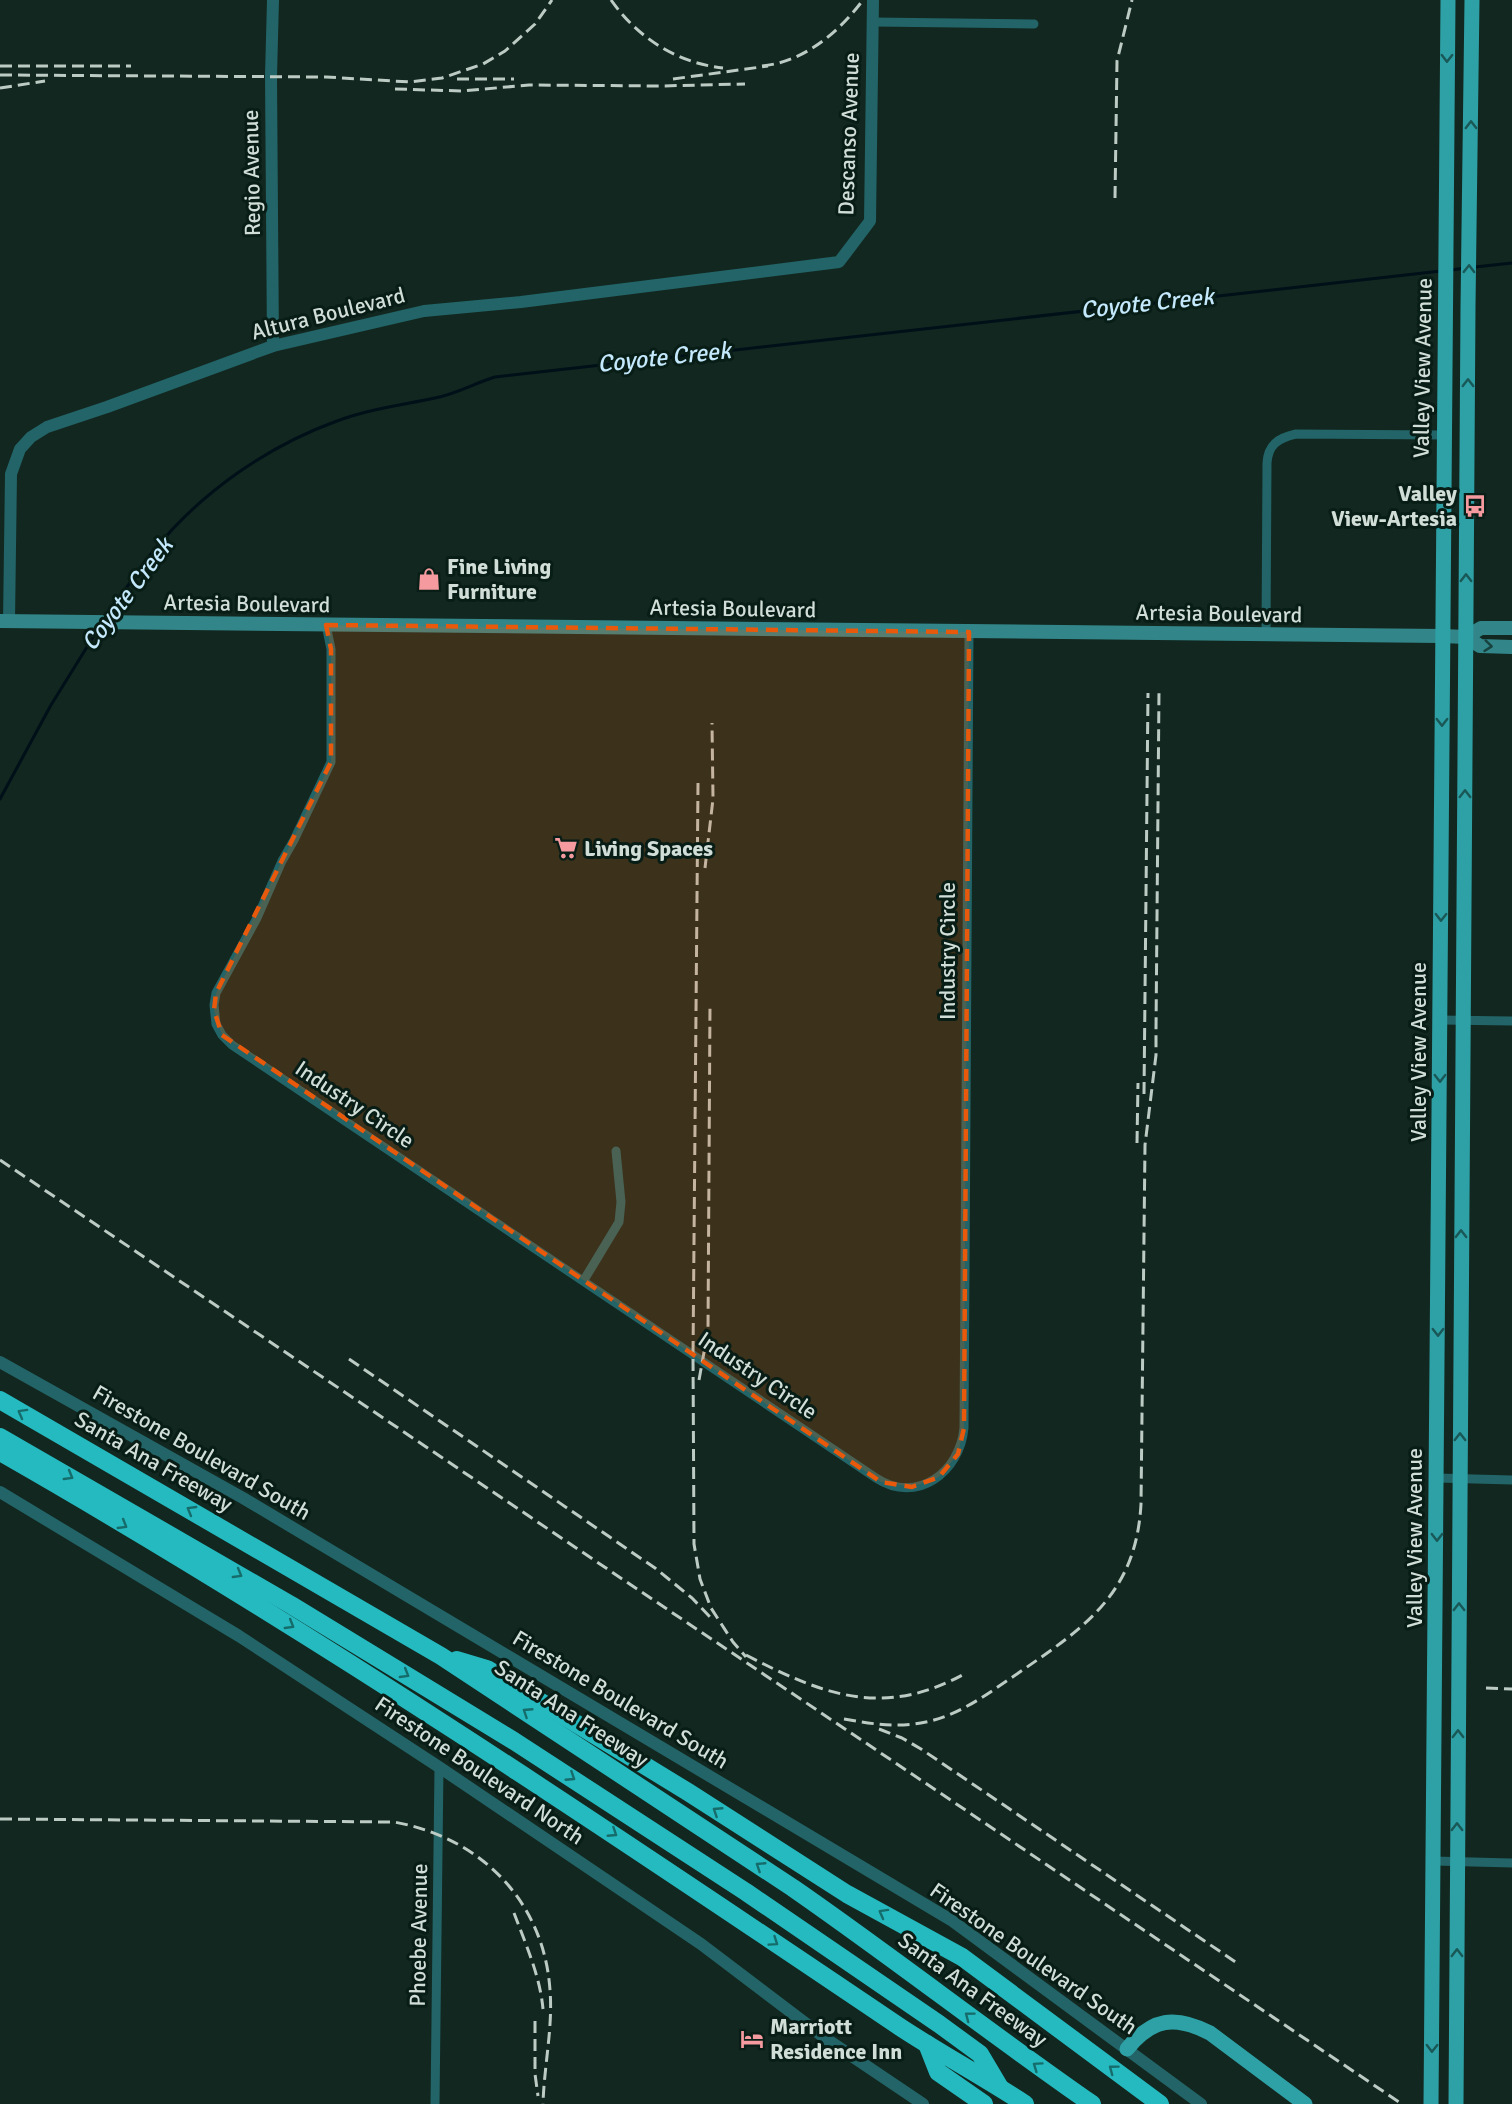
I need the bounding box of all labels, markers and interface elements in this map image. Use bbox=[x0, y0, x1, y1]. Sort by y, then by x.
street label: Descanso Avenue bbox=[832, 52, 865, 216]
one-way arrow bbox=[1441, 54, 1453, 63]
street label: Regio Avenue bbox=[237, 109, 266, 236]
one-way arrow bbox=[1465, 120, 1477, 129]
one-way arrow bbox=[1462, 264, 1475, 273]
street label: Valley View Avenue bbox=[1407, 278, 1438, 458]
street label: Altura Boulevard bbox=[248, 281, 408, 346]
water label: Coyote Creek bbox=[1079, 281, 1217, 325]
water label: Coyote Creek bbox=[596, 335, 734, 379]
one-way arrow bbox=[1462, 379, 1474, 388]
place label: Valley View-Artesia bbox=[1331, 480, 1457, 532]
bus stop icon: Valley View-Artesia bbox=[1462, 493, 1488, 519]
water label: Coyote Creek bbox=[75, 530, 180, 657]
place label: Fine Living Furniture bbox=[447, 553, 551, 605]
shop icon: Fine Living Furniture bbox=[416, 566, 442, 592]
one-way arrow bbox=[1460, 574, 1472, 583]
street label: Artesia Boulevard bbox=[163, 589, 331, 618]
street label: Artesia Boulevard bbox=[649, 594, 817, 623]
street label: Artesia Boulevard bbox=[1135, 599, 1303, 628]
one-way arrow bbox=[1483, 639, 1493, 652]
one-way arrow bbox=[1436, 718, 1449, 727]
one-way arrow bbox=[1458, 790, 1471, 799]
supermarket icon: Living Spaces bbox=[553, 835, 579, 861]
place label: Living Spaces bbox=[584, 835, 713, 862]
street label: Industry Circle bbox=[934, 882, 961, 1020]
one-way arrow bbox=[1435, 913, 1447, 922]
street label: Valley View Avenue bbox=[1405, 962, 1432, 1142]
street label: Industry Circle bbox=[290, 1055, 419, 1154]
one-way arrow bbox=[1434, 1074, 1446, 1083]
one-way arrow bbox=[1455, 1229, 1467, 1238]
street label: Industry Circle bbox=[693, 1326, 822, 1425]
one-way arrow bbox=[1432, 1328, 1444, 1337]
street label: Firestone Boulevard South bbox=[88, 1379, 316, 1526]
street label: Santa Ana Freeway bbox=[70, 1405, 238, 1518]
one-way arrow bbox=[18, 1408, 28, 1420]
one-way arrow bbox=[1454, 1432, 1466, 1441]
street label: Valley View Avenue bbox=[1401, 1448, 1428, 1628]
one-way arrow bbox=[63, 1469, 73, 1481]
one-way arrow bbox=[187, 1506, 197, 1518]
one-way arrow bbox=[117, 1517, 127, 1529]
one-way arrow bbox=[1431, 1532, 1443, 1541]
one-way arrow bbox=[232, 1567, 242, 1579]
one-way arrow bbox=[1453, 1602, 1465, 1611]
one-way arrow bbox=[284, 1618, 294, 1630]
street label: Firestone Boulevard South bbox=[508, 1624, 734, 1775]
street label: Santa Ana Freeway bbox=[490, 1654, 654, 1774]
one-way arrow bbox=[399, 1667, 409, 1679]
street label: Firestone Boulevard North bbox=[370, 1690, 589, 1851]
one-way arrow bbox=[523, 1708, 533, 1720]
one-way arrow bbox=[1452, 1730, 1464, 1739]
one-way arrow bbox=[565, 1770, 575, 1782]
one-way arrow bbox=[712, 1807, 723, 1818]
one-way arrow bbox=[1451, 1823, 1463, 1832]
one-way arrow bbox=[606, 1826, 617, 1837]
one-way arrow bbox=[756, 1862, 767, 1873]
street label: Phoebe Avenue bbox=[404, 1863, 433, 2007]
street label: Firestone Boulevard South bbox=[925, 1876, 1143, 2040]
one-way arrow bbox=[878, 1909, 889, 1920]
street label: Santa Ana Freeway bbox=[893, 1926, 1053, 2053]
one-way arrow bbox=[768, 1935, 779, 1946]
one-way arrow bbox=[1451, 1949, 1463, 1958]
place label: Marriott Residence Inn bbox=[770, 2013, 902, 2065]
one-way arrow bbox=[965, 2013, 976, 2024]
hotel icon: Marriott Residence Inn bbox=[739, 2026, 765, 2052]
one-way arrow bbox=[1426, 2043, 1438, 2052]
one-way arrow bbox=[1033, 2062, 1044, 2073]
one-way arrow bbox=[1109, 2065, 1120, 2076]

